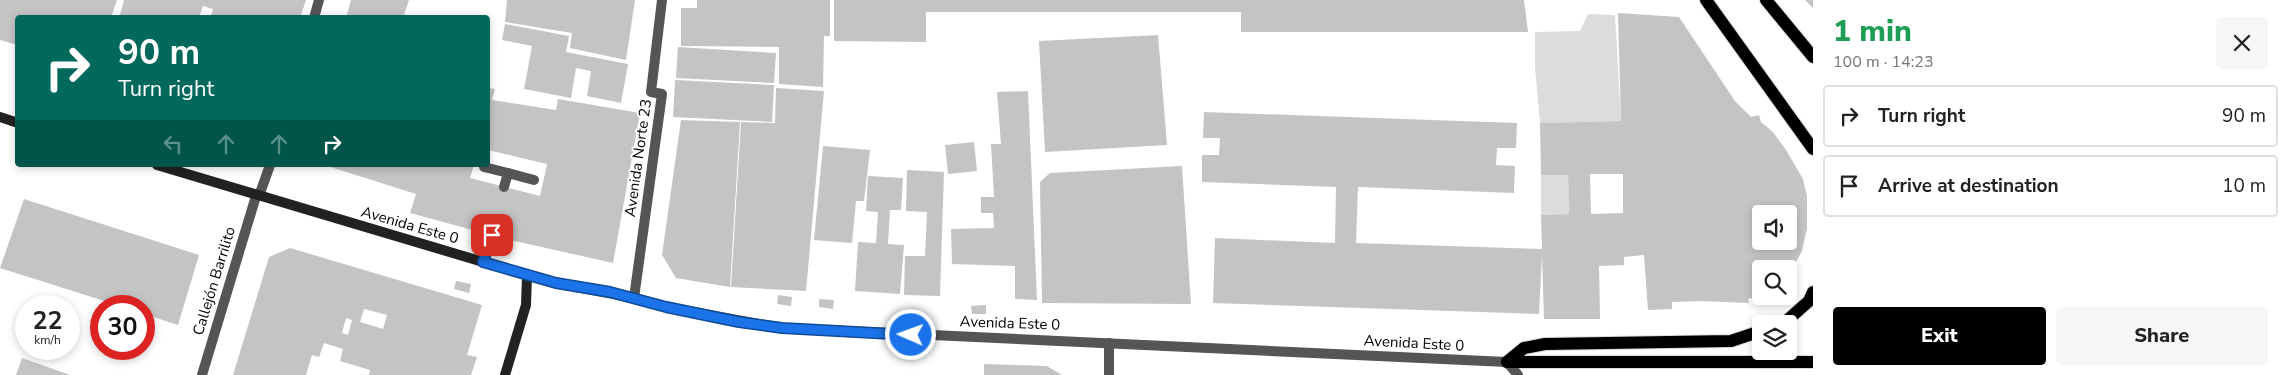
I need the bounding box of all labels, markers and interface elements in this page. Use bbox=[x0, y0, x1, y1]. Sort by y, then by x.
text: 1 min bbox=[1833, 11, 1912, 52]
button: close bbox=[2216, 17, 2268, 69]
text: 90 m bbox=[118, 29, 200, 76]
icon: right bbox=[35, 35, 100, 100]
text: 100 m · 14:23 bbox=[1833, 51, 1934, 73]
text: Turn right bbox=[118, 74, 214, 104]
street label: Avenida Norte 23 bbox=[620, 98, 656, 218]
icon: right bbox=[1835, 102, 1863, 130]
text: Turn right bbox=[1878, 103, 1965, 129]
text: 90 m bbox=[2222, 103, 2266, 129]
icon: left bbox=[159, 130, 187, 158]
icon: ahead bbox=[212, 130, 240, 158]
icon: ahead bbox=[265, 130, 293, 158]
icon: right bbox=[318, 130, 346, 158]
icon: arrive bbox=[1835, 172, 1863, 200]
text: Arrive at destination bbox=[1878, 173, 2059, 199]
text: 10 m bbox=[2222, 173, 2266, 199]
street label: Avenida Este 0 bbox=[359, 202, 461, 248]
map controls bbox=[1752, 205, 1797, 360]
button: sound bbox=[1752, 205, 1797, 250]
pin bbox=[471, 214, 513, 256]
icon: arrive bbox=[478, 221, 506, 249]
street label: Callejón Barrilito bbox=[188, 224, 240, 338]
button: search bbox=[1752, 260, 1797, 305]
speed limit sign: 30 bbox=[90, 295, 155, 360]
text: 22 bbox=[32, 304, 63, 338]
button: Exit bbox=[1833, 307, 2046, 365]
button: Share bbox=[2056, 307, 2268, 365]
position arrow bbox=[884, 308, 936, 360]
street label: Avenida Este 0 bbox=[959, 311, 1061, 335]
button: layers bbox=[1752, 315, 1797, 360]
street label: Avenida Este 0 bbox=[1363, 330, 1465, 356]
text: km/h bbox=[34, 332, 61, 348]

